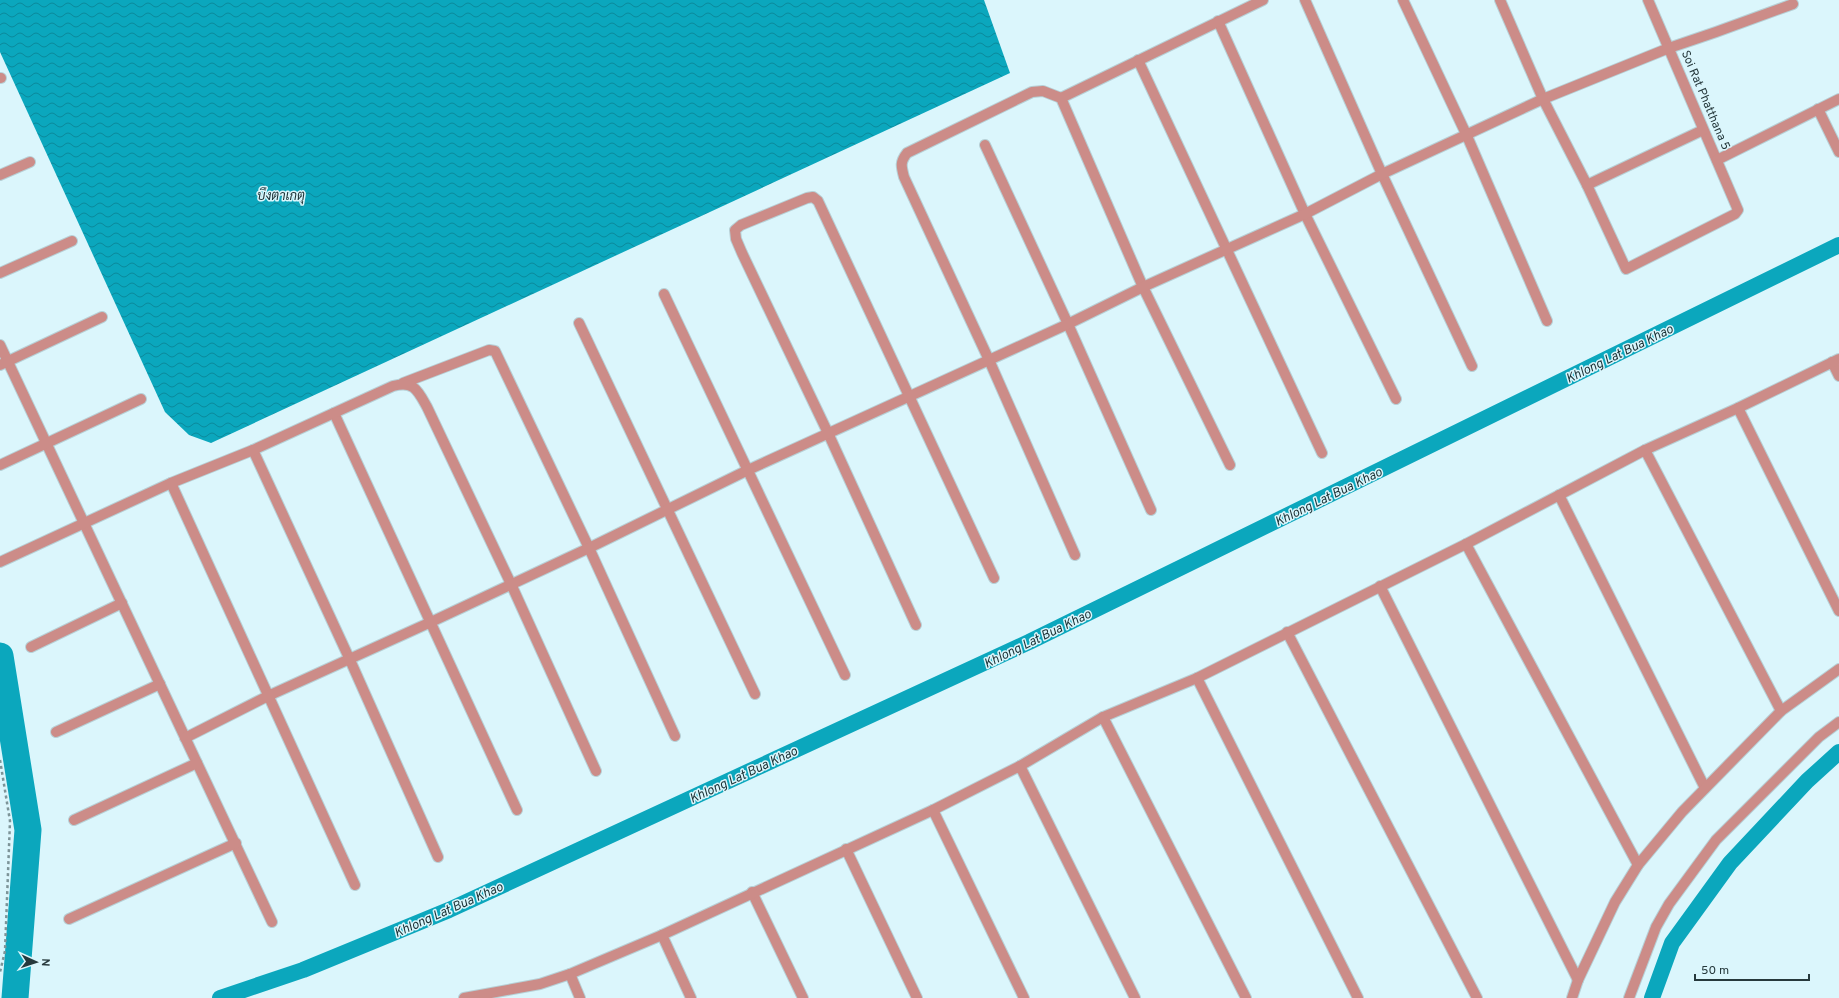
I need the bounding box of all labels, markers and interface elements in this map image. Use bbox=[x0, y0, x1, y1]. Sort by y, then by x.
street label: Soi Rat Phatthana 5 bbox=[1677, 48, 1733, 153]
water label: บึงตาเกตุ bbox=[257, 187, 305, 205]
water label: Khlong Lat Bua Khao bbox=[1564, 322, 1676, 388]
water label: Khlong Lat Bua Khao bbox=[1273, 465, 1385, 531]
water label: Khlong Lat Bua Khao bbox=[982, 607, 1094, 673]
water label: Khlong Lat Bua Khao bbox=[687, 744, 801, 808]
water label: Khlong Lat Bua Khao bbox=[392, 880, 506, 942]
north arrow bbox=[16, 942, 56, 982]
scale bar bbox=[1695, 956, 1809, 982]
text: N bbox=[38, 958, 52, 967]
text: 50 m bbox=[1701, 963, 1729, 979]

